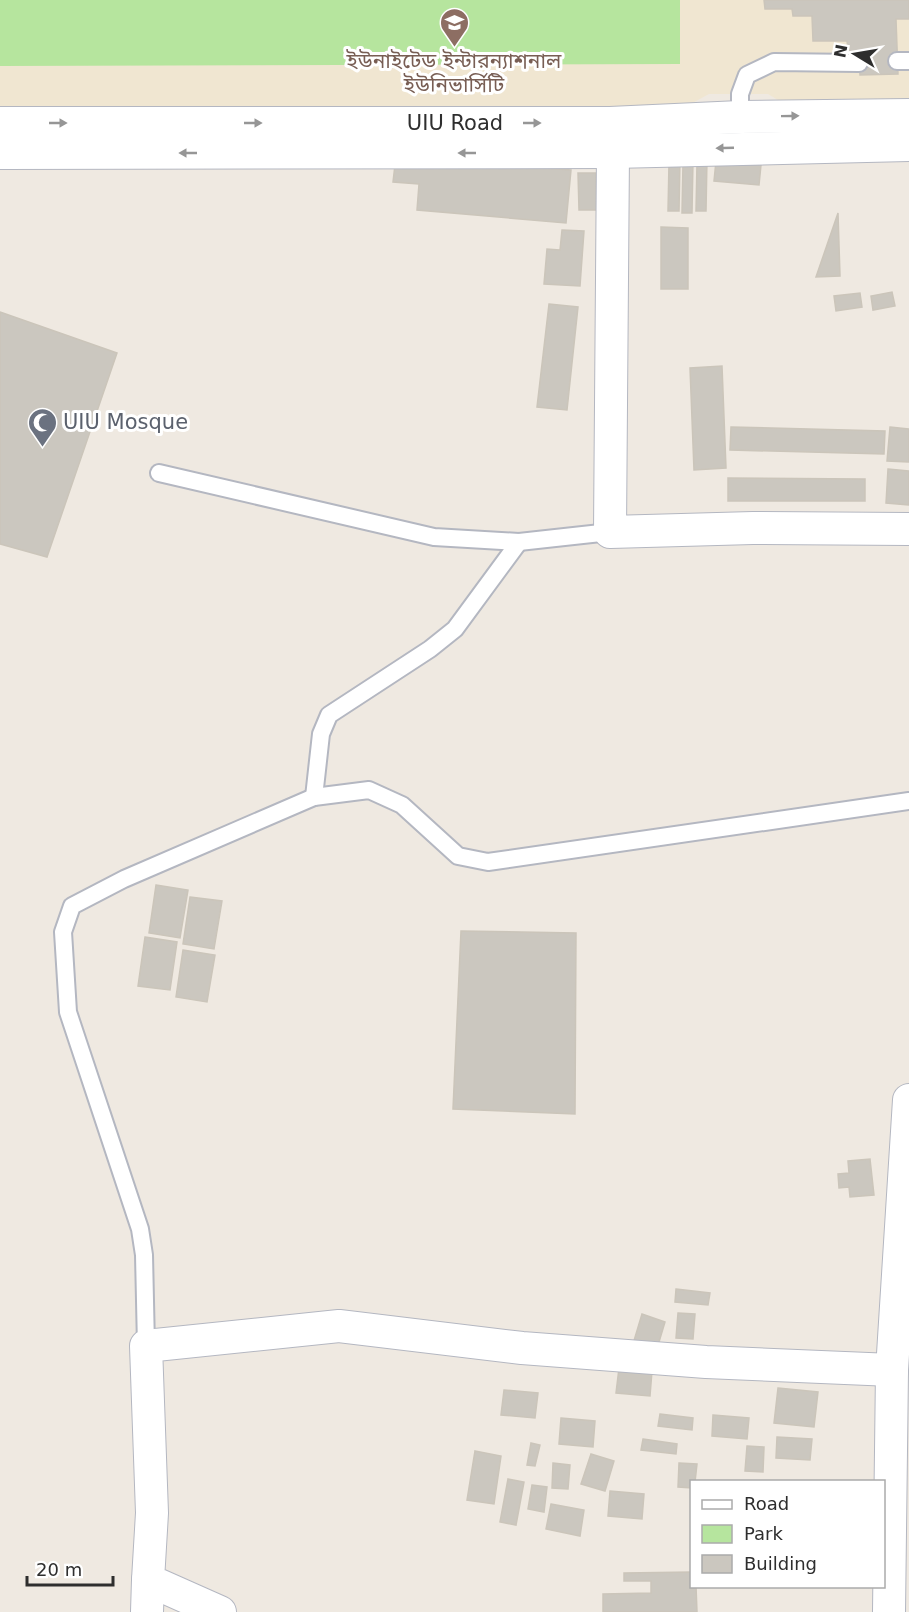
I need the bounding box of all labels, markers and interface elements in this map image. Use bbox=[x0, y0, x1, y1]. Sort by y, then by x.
school or university icon: ইউনাইটেড ইন্টারন্যাশনাল ইউনিভার্সিটি bbox=[438, 6, 470, 48]
north arrow bbox=[825, 24, 885, 84]
text: N bbox=[830, 43, 851, 60]
place label: ইউনাইটেড ইন্টারন্যাশনাল ইউনিভার্সিটি bbox=[346, 49, 562, 97]
street label: UIU Road bbox=[407, 111, 503, 135]
one-way arrow bbox=[781, 111, 800, 121]
one-way arrow bbox=[49, 118, 68, 128]
one-way arrow bbox=[244, 118, 263, 128]
one-way arrow bbox=[523, 118, 542, 128]
one-way arrow bbox=[715, 143, 734, 153]
one-way arrow bbox=[178, 148, 197, 158]
one-way arrow bbox=[457, 148, 476, 158]
mosque icon: UIU Mosque bbox=[26, 406, 58, 448]
place label: UIU Mosque bbox=[63, 410, 188, 434]
legend bbox=[690, 1480, 885, 1588]
text: Road bbox=[744, 1493, 789, 1514]
text: Park bbox=[744, 1523, 783, 1544]
scale bar bbox=[27, 1549, 112, 1587]
text: Building bbox=[744, 1553, 817, 1574]
text: 20 m bbox=[36, 1559, 82, 1580]

